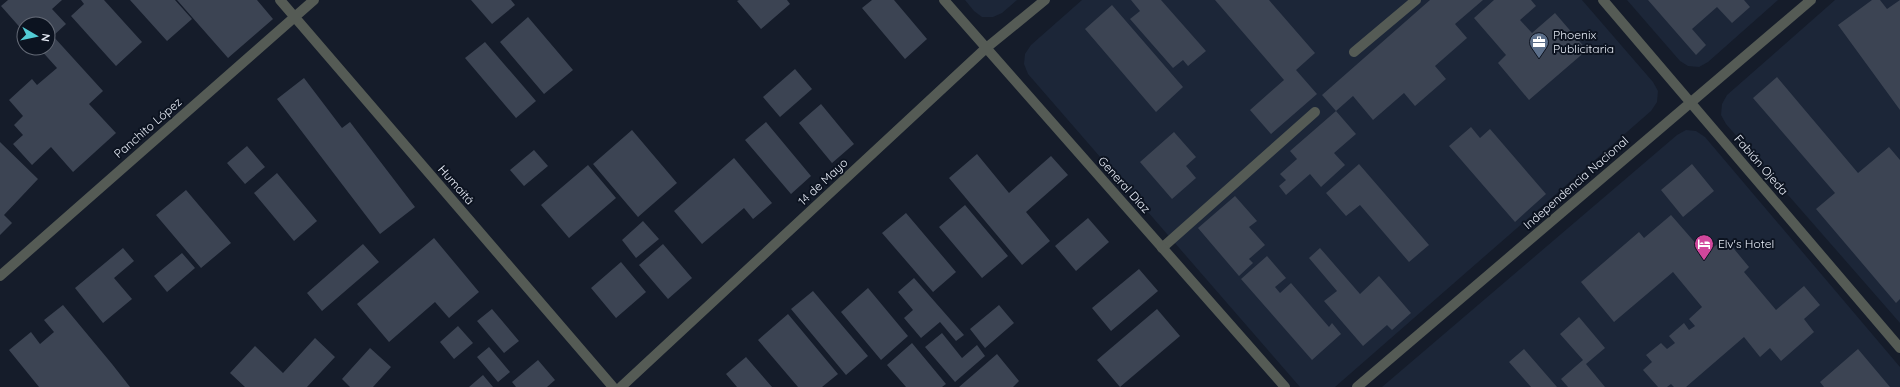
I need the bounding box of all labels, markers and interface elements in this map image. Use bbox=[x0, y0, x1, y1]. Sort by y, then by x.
north arrow bbox=[16, 16, 56, 56]
place label: Phoenix Publicitaria bbox=[1553, 27, 1614, 56]
office icon: Phoenix Publicitaria bbox=[1528, 31, 1550, 59]
text: N bbox=[38, 32, 53, 43]
street label: Panchito López bbox=[111, 94, 185, 161]
street label: Fabián Ojeda bbox=[1731, 131, 1792, 198]
street label: Independencia Nacional bbox=[1520, 133, 1631, 232]
street label: General Díaz bbox=[1095, 153, 1154, 216]
street label: 14 de Mayo bbox=[795, 155, 851, 208]
street label: Humaitá bbox=[435, 162, 478, 208]
hotel icon: Elv's Hotel bbox=[1693, 233, 1715, 261]
place label: Elv's Hotel bbox=[1718, 236, 1774, 251]

